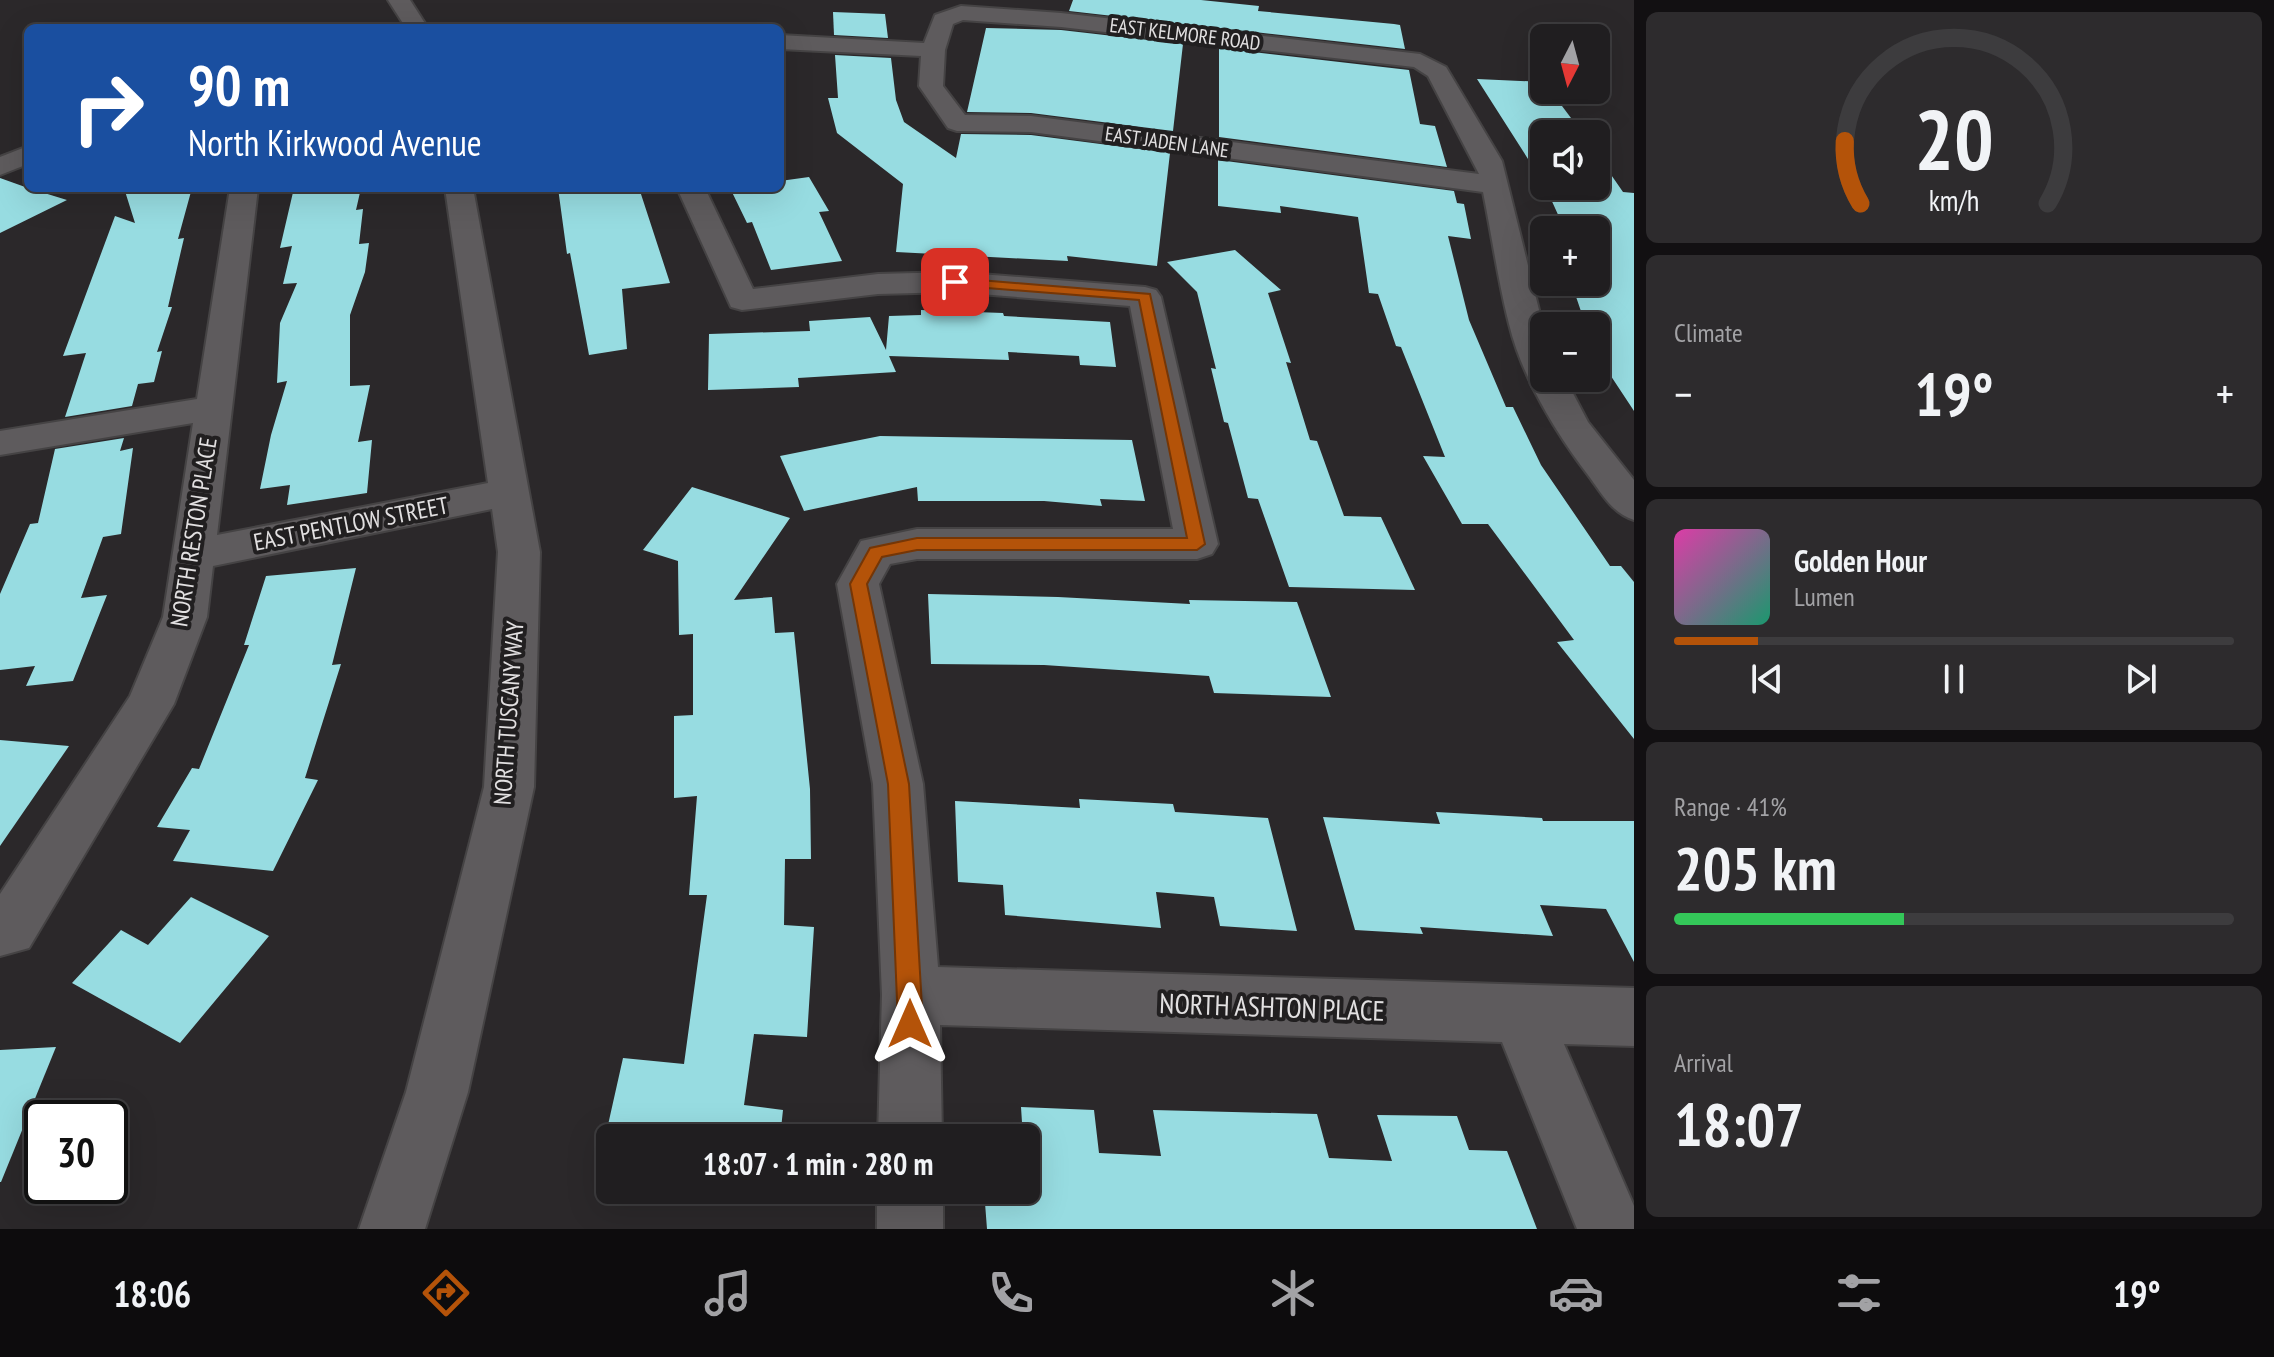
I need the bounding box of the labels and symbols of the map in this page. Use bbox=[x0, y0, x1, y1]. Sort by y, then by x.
street label: EAST KELMORE ROAD bbox=[1108, 12, 1262, 56]
north arrow bbox=[1530, 24, 1610, 104]
street label: EAST JADEN LANE bbox=[1103, 120, 1231, 164]
pin bbox=[921, 248, 989, 316]
street label: NORTH RESTON PLACE bbox=[163, 435, 224, 629]
street label: EAST PENTLOW STREET bbox=[251, 489, 451, 558]
street label: NORTH TUSCANY WAY bbox=[487, 620, 530, 806]
position arrow bbox=[868, 982, 952, 1066]
street label: NORTH ASHTON PLACE bbox=[1159, 984, 1385, 1029]
speed limit sign: 30 bbox=[24, 1100, 128, 1204]

